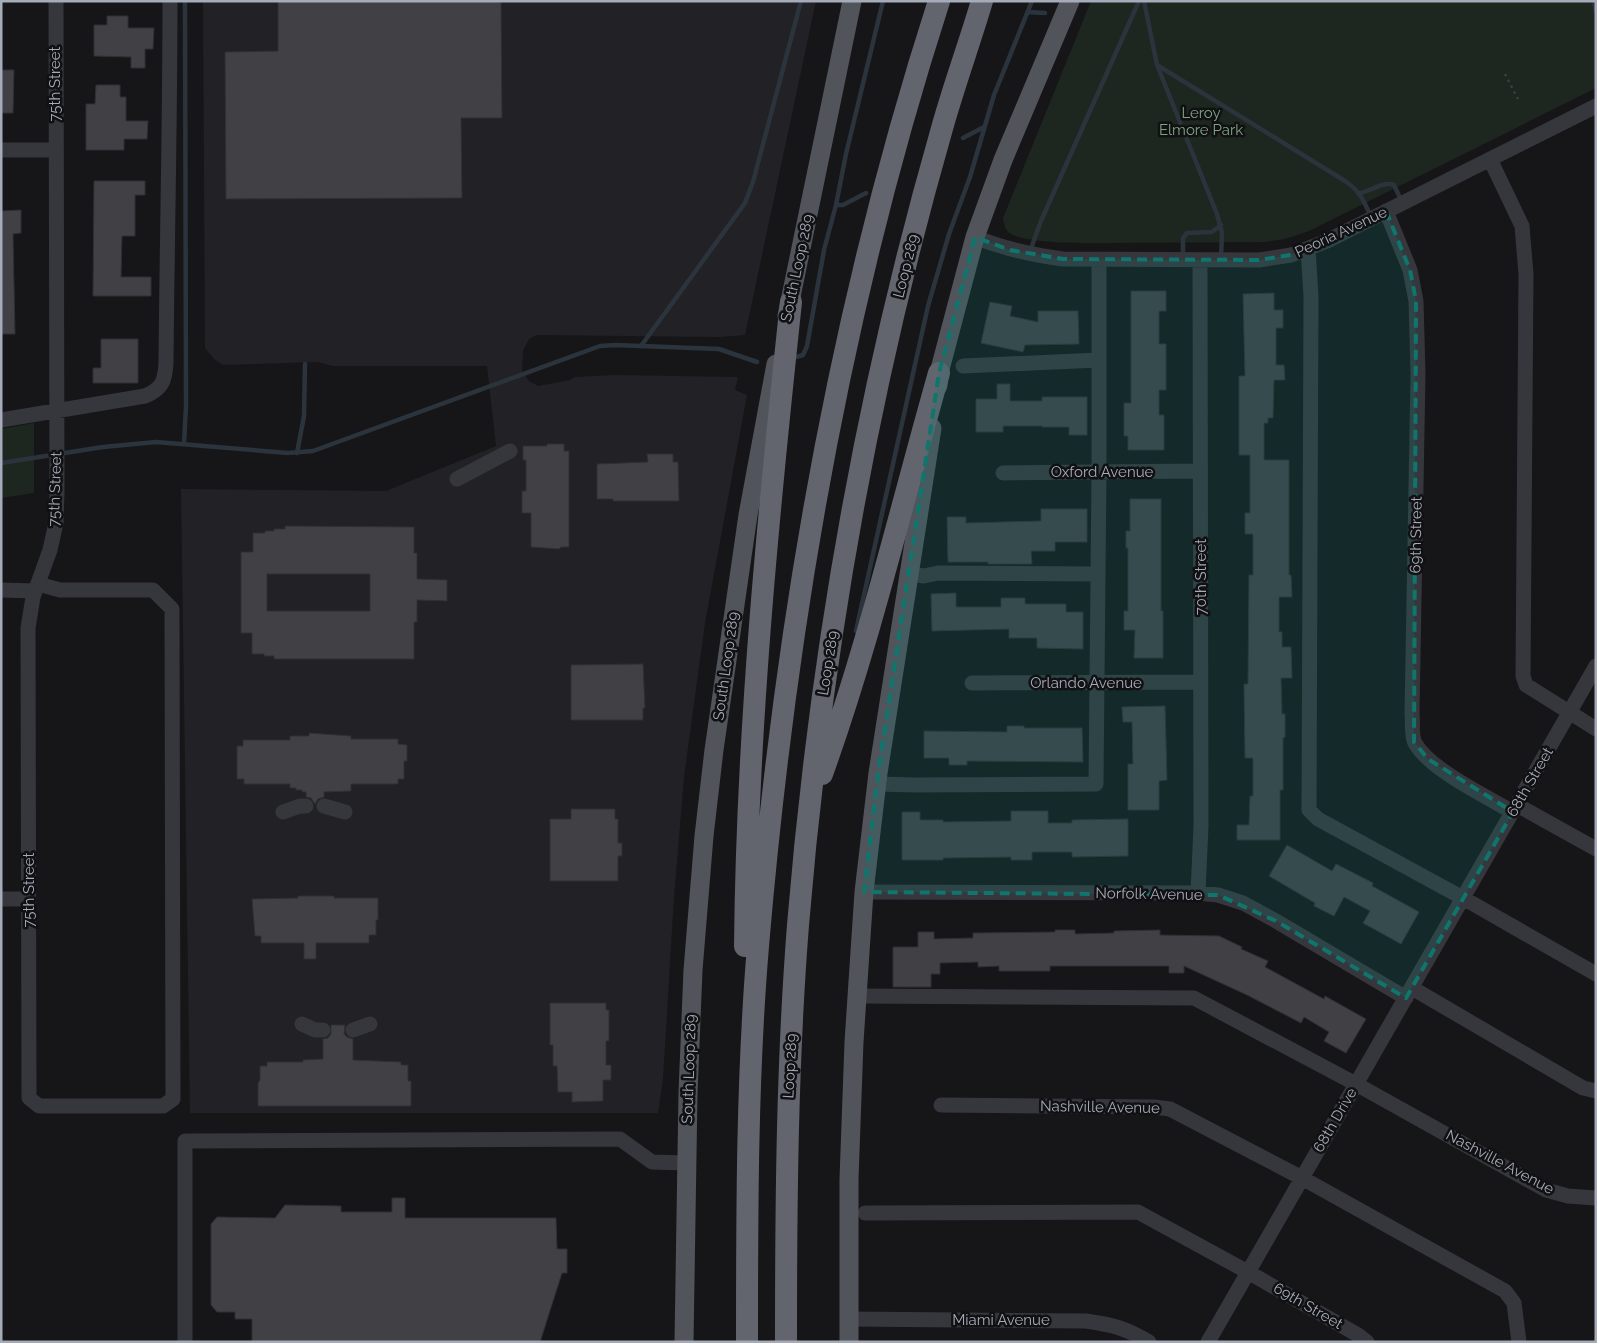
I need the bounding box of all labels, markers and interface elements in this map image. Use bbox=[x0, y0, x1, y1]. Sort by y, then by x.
street label: 75th Street bbox=[46, 46, 64, 122]
park label: Leroy Elmore Park bbox=[1159, 104, 1243, 139]
street label: Peoria Avenue bbox=[1292, 203, 1390, 261]
street label: South Loop 289 bbox=[777, 212, 817, 323]
street label: Loop 289 bbox=[889, 232, 923, 300]
street label: 75th Street bbox=[45, 451, 65, 527]
street label: Oxford Avenue bbox=[1051, 463, 1154, 481]
street label: 69th Street bbox=[1406, 496, 1426, 574]
street label: 70th Street bbox=[1192, 539, 1210, 615]
street label: South Loop 289 bbox=[709, 610, 743, 721]
street label: Loop 289 bbox=[814, 629, 842, 697]
street label: Orlando Avenue bbox=[1030, 674, 1142, 692]
street label: 68th Street bbox=[1503, 744, 1557, 820]
street label: 75th Street bbox=[20, 852, 38, 928]
street label: Norfolk Avenue bbox=[1095, 884, 1203, 904]
street label: South Loop 289 bbox=[678, 1014, 700, 1124]
street label: Loop 289 bbox=[779, 1033, 801, 1099]
street label: 68th Drive bbox=[1309, 1084, 1361, 1155]
street label: Nashville Avenue bbox=[1040, 1097, 1160, 1117]
street label: Nashville Avenue bbox=[1443, 1126, 1557, 1198]
street label: 69th Street bbox=[1270, 1279, 1346, 1333]
street label: Miami Avenue bbox=[952, 1311, 1050, 1329]

